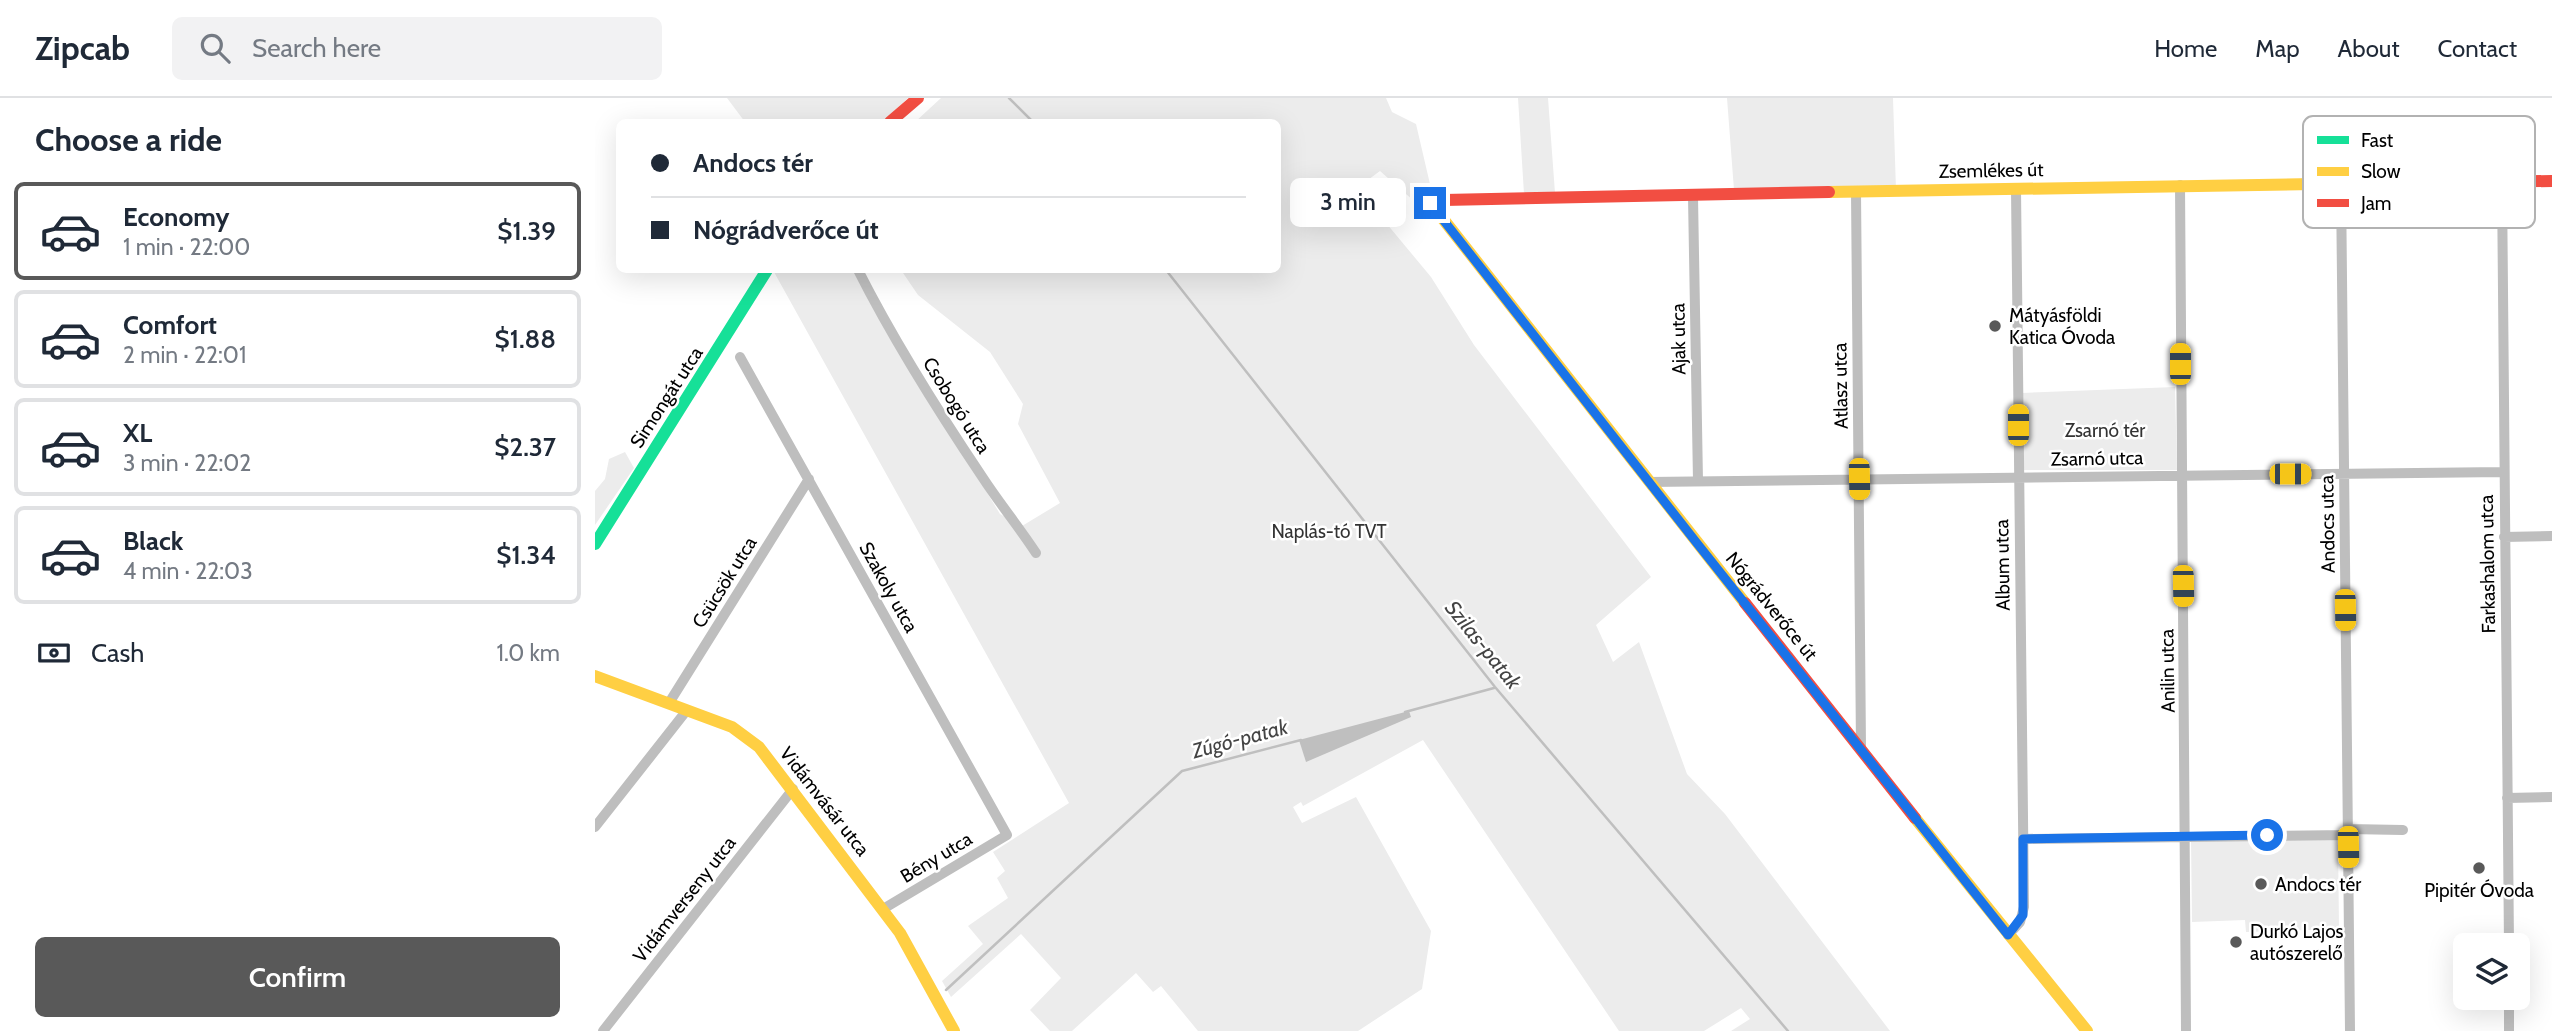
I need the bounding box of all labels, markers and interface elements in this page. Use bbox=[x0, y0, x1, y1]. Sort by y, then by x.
search box bbox=[172, 17, 662, 80]
text: Zipcab bbox=[35, 28, 130, 68]
icon: search bbox=[196, 29, 234, 67]
text: Search here bbox=[252, 32, 381, 64]
text: Home bbox=[2154, 34, 2217, 63]
text: Map bbox=[2255, 34, 2300, 63]
text: About bbox=[2338, 34, 2400, 63]
text: Contact bbox=[2438, 34, 2517, 63]
legend bbox=[2303, 116, 2535, 228]
text: Choose a ride bbox=[35, 120, 222, 159]
text: Fast bbox=[2361, 129, 2394, 152]
text: Andocs tér bbox=[693, 147, 813, 179]
street label: Zsemlékes út bbox=[1938, 158, 2044, 183]
text: Slow bbox=[2361, 160, 2401, 183]
callout: 3 min bbox=[1290, 178, 1405, 228]
route end bbox=[1414, 187, 1446, 219]
text: 3 min bbox=[1320, 188, 1376, 216]
text: Jam bbox=[2360, 192, 2391, 215]
icon: car bbox=[39, 200, 102, 263]
text: Economy bbox=[123, 201, 229, 233]
text: Nógrádverőce út bbox=[693, 214, 879, 246]
text: $1.39 bbox=[497, 215, 556, 247]
text: 1 min · 22:00 bbox=[123, 233, 250, 261]
street label: Ajak utca bbox=[1666, 303, 1691, 375]
place label: Mátyásföldi Katica Óvoda bbox=[2009, 304, 2115, 349]
icon: car bbox=[39, 308, 102, 371]
text: Comfort bbox=[123, 309, 217, 341]
marker: Mátyásföldi Katica Óvoda bbox=[1987, 318, 2003, 334]
text: $1.88 bbox=[495, 323, 556, 355]
text: 2 min · 22:01 bbox=[123, 341, 246, 369]
street label: Simongát utca bbox=[625, 342, 708, 452]
street label: Atlasz utca bbox=[1828, 343, 1853, 429]
car bbox=[2170, 343, 2191, 385]
street label: Csobogó utca bbox=[918, 353, 995, 458]
car bbox=[2008, 404, 2029, 446]
icon: car bbox=[39, 416, 102, 479]
text: XL bbox=[123, 417, 152, 449]
park label: Zsarnó tér bbox=[2065, 419, 2145, 442]
text: $2.37 bbox=[494, 431, 556, 463]
street label: Zsarnó utca bbox=[2051, 446, 2143, 471]
text: 3 min · 22:02 bbox=[123, 449, 251, 477]
car bbox=[1849, 458, 1870, 500]
car bbox=[2270, 464, 2312, 485]
street label: Andocs utca bbox=[2315, 475, 2340, 573]
street label: Farkashalom utca bbox=[2475, 494, 2500, 633]
street label: Album utca bbox=[1990, 519, 2015, 611]
park label: Naplás-tó TVT bbox=[1271, 520, 1387, 543]
icon: car bbox=[39, 524, 102, 587]
text: Black bbox=[123, 525, 183, 557]
street label: Csücsök utca bbox=[687, 532, 762, 632]
street label: Szakoly utca bbox=[854, 538, 923, 636]
text: $1.34 bbox=[496, 539, 556, 571]
street label: Nógrádverőce út bbox=[1721, 547, 1823, 666]
text: 4 min · 22:03 bbox=[123, 557, 253, 585]
car bbox=[2173, 565, 2194, 607]
car bbox=[2335, 589, 2356, 631]
water label: Szilas-patak bbox=[1440, 596, 1527, 695]
street label: Anilin utca bbox=[2155, 629, 2180, 713]
icon: cash bbox=[35, 634, 73, 672]
text: Cash bbox=[91, 637, 144, 669]
text: 1.0 km bbox=[496, 639, 560, 667]
water label: Zúgó-patak bbox=[1188, 713, 1291, 764]
street label: Vidámvásár utca bbox=[775, 742, 874, 860]
route start bbox=[2251, 819, 2283, 851]
car bbox=[2338, 826, 2359, 868]
street label: Bény utca bbox=[896, 827, 976, 888]
street label: Vidámverseny utca bbox=[628, 832, 741, 967]
marker: Pipitér Óvoda bbox=[2471, 860, 2487, 876]
place label: Andocs tér bbox=[2275, 873, 2361, 896]
marker: Andocs tér bbox=[2253, 876, 2269, 892]
place label: Pipitér Óvoda bbox=[2424, 878, 2534, 902]
place label: Durkó Lajos autószerelő bbox=[2250, 920, 2344, 965]
map controls bbox=[2453, 933, 2530, 1010]
button: layers bbox=[2453, 933, 2530, 1010]
marker: Durkó Lajos autószerelő bbox=[2228, 934, 2244, 950]
button: Confirm bbox=[35, 937, 560, 1017]

